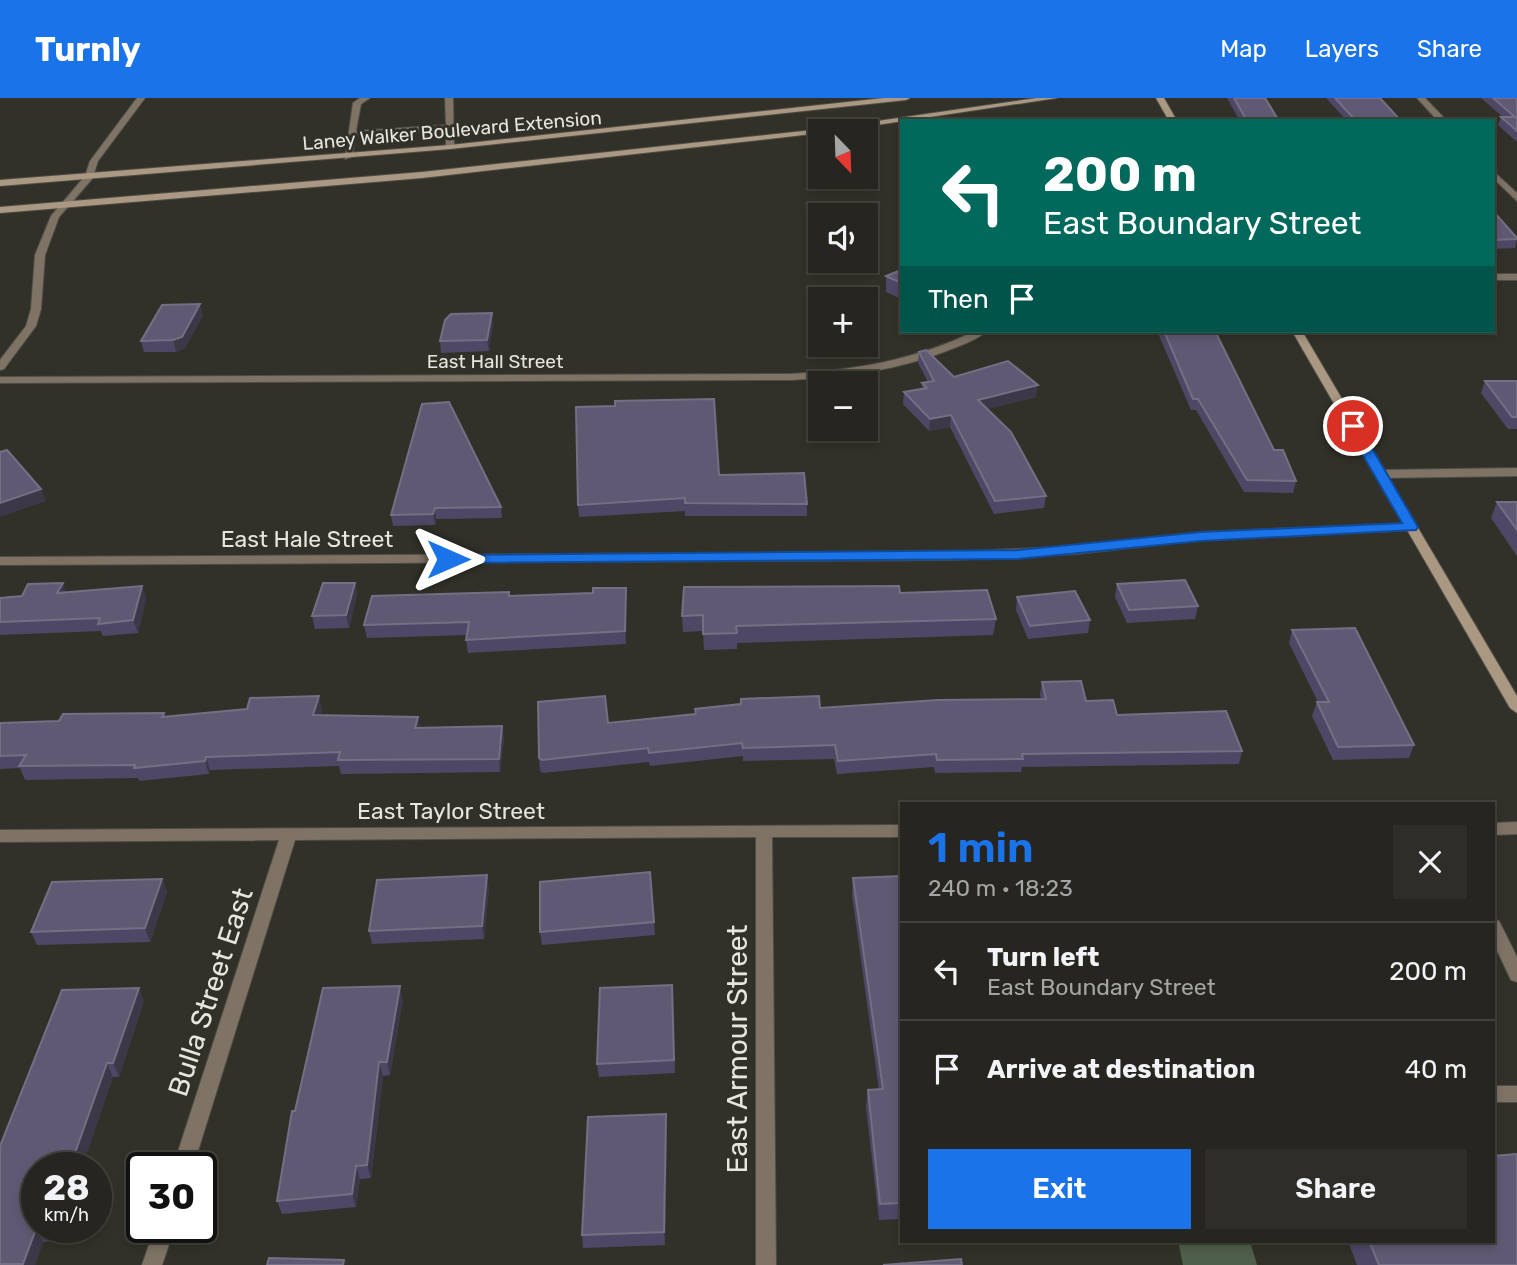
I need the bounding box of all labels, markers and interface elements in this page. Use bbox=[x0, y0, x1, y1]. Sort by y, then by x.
text: Turnly bbox=[35, 30, 141, 69]
text: Map bbox=[1220, 35, 1267, 63]
text: Layers bbox=[1305, 35, 1379, 63]
text: Share bbox=[1417, 35, 1482, 63]
street label: Laney Walker Boulevard Extension bbox=[301, 106, 603, 155]
north arrow bbox=[808, 119, 878, 189]
map controls bbox=[808, 119, 878, 441]
text: 200 m bbox=[1043, 145, 1197, 203]
icon: left bbox=[928, 147, 1019, 238]
button: sound bbox=[808, 203, 878, 273]
text: East Boundary Street bbox=[1043, 204, 1361, 242]
icon: arrive bbox=[1003, 280, 1041, 318]
text: Then bbox=[928, 284, 989, 315]
button: + bbox=[808, 287, 878, 357]
street label: East Hall Street bbox=[427, 350, 564, 373]
button: − bbox=[808, 371, 878, 441]
pin bbox=[1323, 396, 1383, 456]
icon: arrive bbox=[1334, 407, 1372, 445]
position arrow bbox=[411, 522, 485, 596]
street label: East Hale Street bbox=[221, 525, 393, 553]
street label: East Taylor Street bbox=[357, 797, 545, 825]
text: 1 min bbox=[928, 823, 1034, 873]
button: close bbox=[1393, 825, 1467, 899]
text: 240 m · 18:23 bbox=[928, 874, 1073, 902]
street label: Bulla Street East bbox=[161, 884, 260, 1100]
street label: East Armour Street bbox=[721, 925, 754, 1173]
text: Turn left bbox=[987, 942, 1099, 973]
icon: left bbox=[928, 952, 966, 990]
text: 200 m bbox=[1389, 956, 1467, 987]
text: East Boundary Street bbox=[987, 973, 1216, 1001]
icon: arrive bbox=[928, 1050, 966, 1088]
text: Arrive at destination bbox=[987, 1054, 1255, 1085]
text: 40 m bbox=[1405, 1054, 1467, 1085]
button: Exit bbox=[928, 1149, 1191, 1229]
button: Share bbox=[1205, 1149, 1467, 1229]
speed limit sign: 30 bbox=[126, 1152, 217, 1243]
text: 28 bbox=[43, 1167, 90, 1209]
text: km/h bbox=[44, 1204, 89, 1226]

